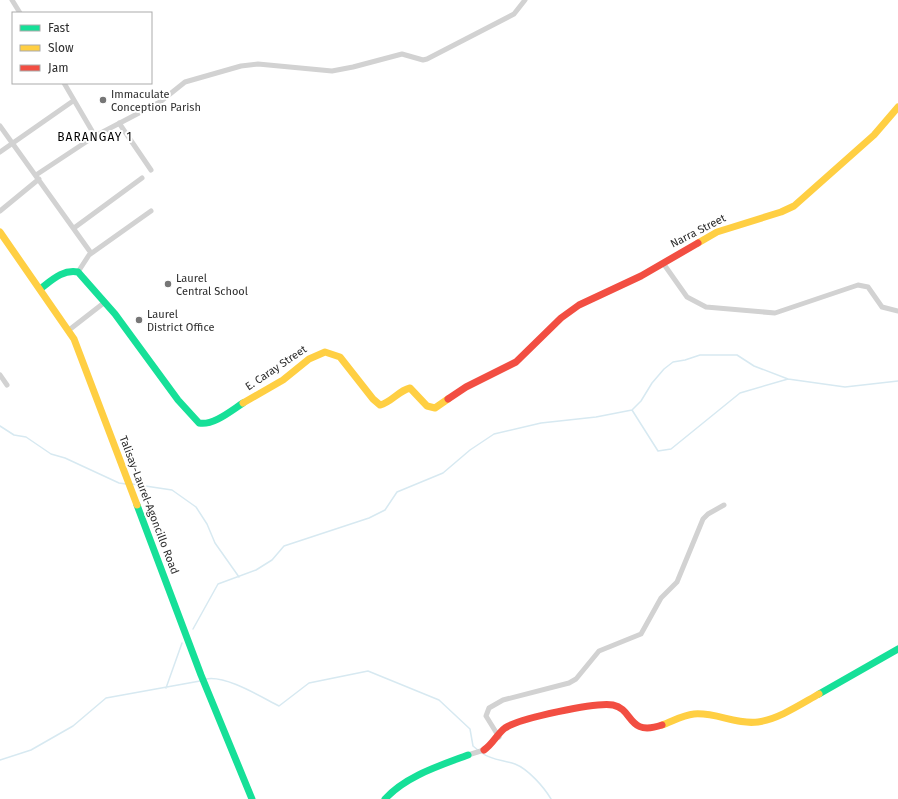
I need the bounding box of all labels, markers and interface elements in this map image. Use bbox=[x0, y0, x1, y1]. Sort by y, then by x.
legend bbox=[12, 12, 152, 84]
text: Fast bbox=[48, 21, 70, 35]
text: Slow bbox=[48, 41, 74, 55]
text: Jam bbox=[48, 61, 68, 75]
place label: Immaculate Conception Parish bbox=[111, 88, 201, 114]
marker: Immaculate Conception Parish bbox=[98, 95, 108, 105]
district label: BARANGAY 1 bbox=[57, 130, 133, 144]
street label: Narra Street bbox=[668, 212, 728, 250]
place label: Laurel Central School bbox=[176, 272, 248, 298]
marker: Laurel Central School bbox=[163, 279, 173, 289]
place label: Laurel District Office bbox=[147, 308, 214, 334]
marker: Laurel District Office bbox=[134, 315, 144, 325]
street label: E. Caray Street bbox=[243, 343, 309, 393]
street label: Talisay-Laurel-Agoncillo Road bbox=[117, 434, 181, 576]

